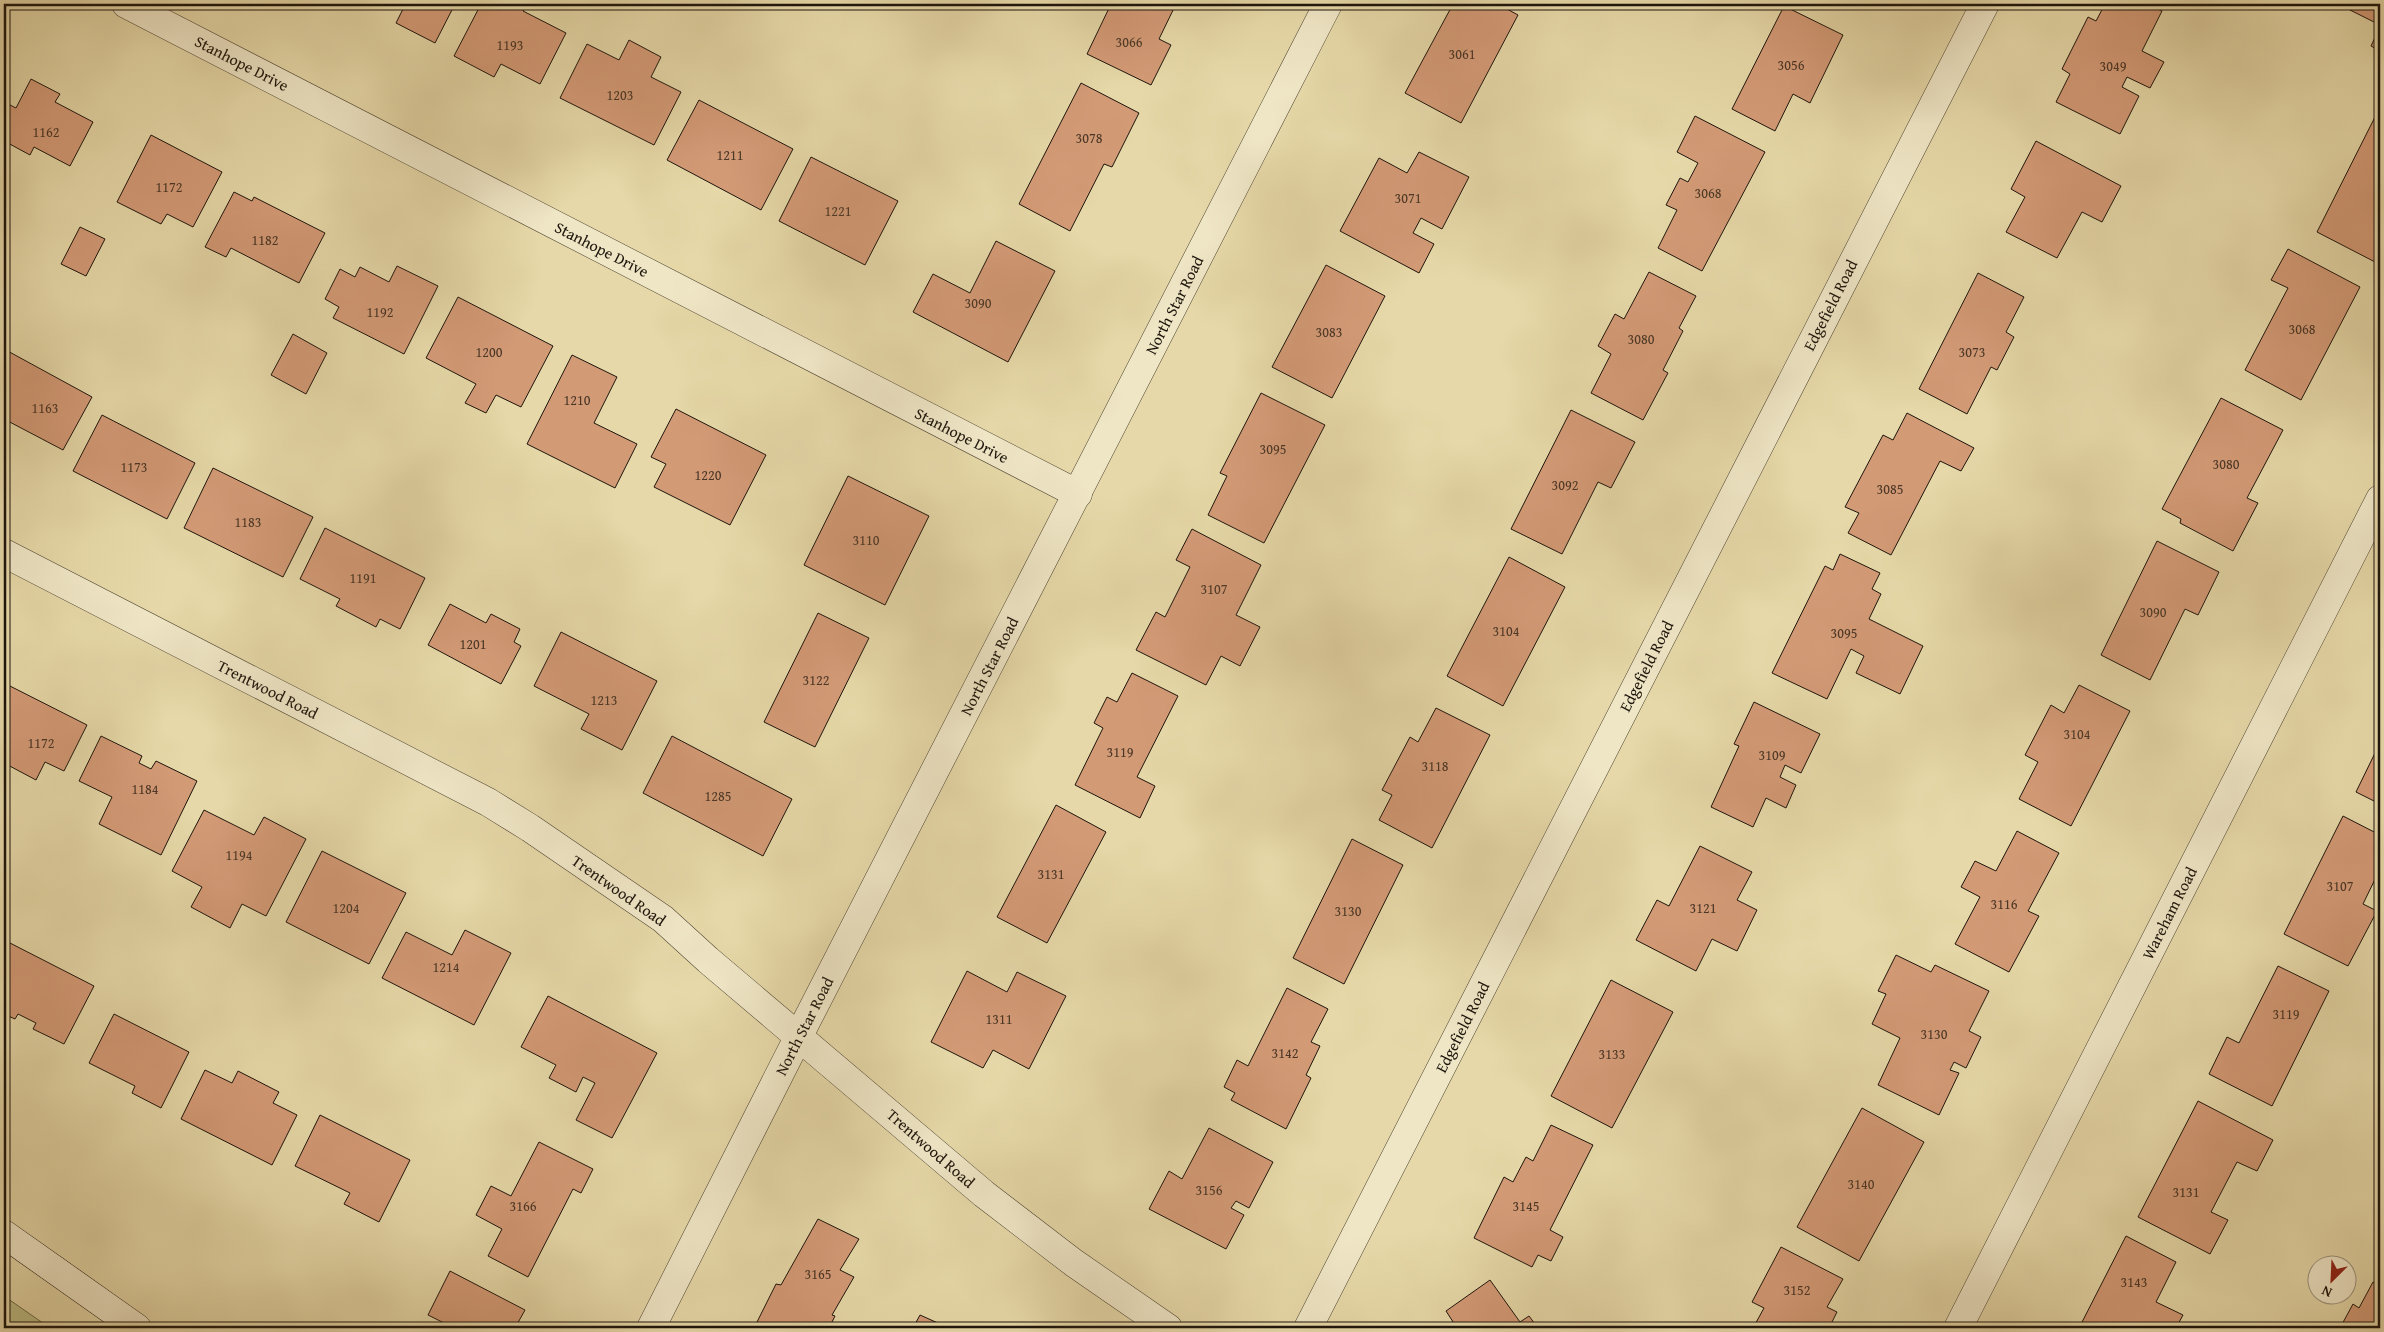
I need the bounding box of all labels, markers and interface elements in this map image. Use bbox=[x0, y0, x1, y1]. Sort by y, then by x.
street label: Stanhope Drive bbox=[191, 29, 293, 97]
house number: 3066 bbox=[1116, 32, 1143, 52]
house number: 1193 bbox=[497, 35, 523, 55]
house number: 3061 bbox=[1449, 44, 1475, 64]
house number: 3056 bbox=[1778, 55, 1805, 75]
house number: 3049 bbox=[2100, 56, 2127, 76]
house number: 1203 bbox=[607, 85, 633, 105]
house number: 1162 bbox=[33, 122, 59, 142]
house number: 3078 bbox=[1076, 128, 1103, 148]
house number: 1211 bbox=[717, 145, 743, 165]
house number: 1172 bbox=[156, 177, 182, 197]
house number: 3068 bbox=[1695, 183, 1722, 203]
house number: 3071 bbox=[1395, 188, 1421, 208]
house number: 1221 bbox=[825, 201, 851, 221]
street label: Stanhope Drive bbox=[551, 215, 653, 283]
house number: 1182 bbox=[252, 230, 278, 250]
street label: North Star Road bbox=[1139, 251, 1209, 359]
street label: Edgefield Road bbox=[1797, 255, 1863, 355]
house number: 3090 bbox=[965, 293, 992, 313]
house number: 1192 bbox=[367, 302, 393, 322]
house number: 3068 bbox=[2289, 319, 2316, 339]
house number: 3083 bbox=[1316, 322, 1342, 342]
house number: 3080 bbox=[1628, 329, 1655, 349]
house number: 1200 bbox=[476, 342, 503, 362]
house number: 3073 bbox=[1959, 342, 1985, 362]
house number: 1210 bbox=[564, 390, 591, 410]
house number: 1163 bbox=[32, 398, 58, 418]
street label: Stanhope Drive bbox=[911, 401, 1013, 469]
house number: 3095 bbox=[1260, 439, 1286, 459]
house number: 3080 bbox=[2213, 454, 2240, 474]
house number: 1173 bbox=[121, 457, 147, 477]
house number: 1220 bbox=[695, 465, 722, 485]
house number: 3092 bbox=[1552, 475, 1578, 495]
house number: 3085 bbox=[1877, 479, 1903, 499]
house number: 1183 bbox=[235, 512, 261, 532]
house number: 3110 bbox=[853, 530, 880, 550]
house number: 1191 bbox=[350, 568, 376, 588]
house number: 3107 bbox=[1201, 579, 1228, 599]
house number: 3090 bbox=[2140, 602, 2167, 622]
street label: North Star Road bbox=[954, 612, 1024, 720]
street label: Edgefield Road bbox=[1613, 616, 1679, 716]
house number: 3104 bbox=[1493, 621, 1520, 641]
house number: 3095 bbox=[1831, 623, 1857, 643]
house number: 1201 bbox=[460, 634, 486, 654]
street label: Trentwood Road bbox=[213, 653, 323, 725]
house number: 3122 bbox=[803, 670, 829, 690]
house number: 1213 bbox=[591, 690, 617, 710]
house number: 3104 bbox=[2064, 724, 2091, 744]
house number: 1172 bbox=[28, 733, 54, 753]
house number: 3119 bbox=[1107, 742, 1134, 762]
house number: 3109 bbox=[1759, 745, 1786, 765]
house number: 3118 bbox=[1422, 756, 1449, 776]
house number: 1184 bbox=[132, 779, 159, 799]
house number: 1285 bbox=[705, 786, 731, 806]
house number: 1194 bbox=[226, 845, 253, 865]
street label: Trentwood Road bbox=[567, 848, 671, 932]
street label: Wareham Road bbox=[2135, 862, 2203, 963]
house number: 3131 bbox=[1038, 864, 1064, 884]
house number: 3107 bbox=[2327, 876, 2354, 896]
house number: 3116 bbox=[1991, 894, 2018, 914]
house number: 1204 bbox=[333, 898, 360, 918]
house number: 3121 bbox=[1690, 898, 1716, 918]
house number: 3130 bbox=[1335, 901, 1362, 921]
house number: 1214 bbox=[433, 957, 460, 977]
street label: North Star Road bbox=[769, 972, 839, 1080]
street label: Edgefield Road bbox=[1429, 977, 1495, 1077]
house number: 3119 bbox=[2273, 1004, 2300, 1024]
house number: 1311 bbox=[986, 1009, 1012, 1029]
house number: 3130 bbox=[1921, 1024, 1948, 1044]
house number: 3142 bbox=[1272, 1043, 1298, 1063]
house number: 3133 bbox=[1599, 1044, 1625, 1064]
street label: Trentwood Road bbox=[881, 1103, 981, 1194]
house number: 3140 bbox=[1848, 1174, 1875, 1194]
house number: 3156 bbox=[1196, 1180, 1223, 1200]
house number: 3131 bbox=[2173, 1182, 2199, 1202]
house number: 3166 bbox=[510, 1196, 537, 1216]
house number: 3145 bbox=[1513, 1196, 1539, 1216]
north arrow bbox=[2306, 1254, 2356, 1304]
house number: 3165 bbox=[805, 1264, 831, 1284]
house number: 3143 bbox=[2121, 1272, 2147, 1292]
house number: 3152 bbox=[1784, 1280, 1810, 1300]
text: N bbox=[2318, 1281, 2335, 1303]

